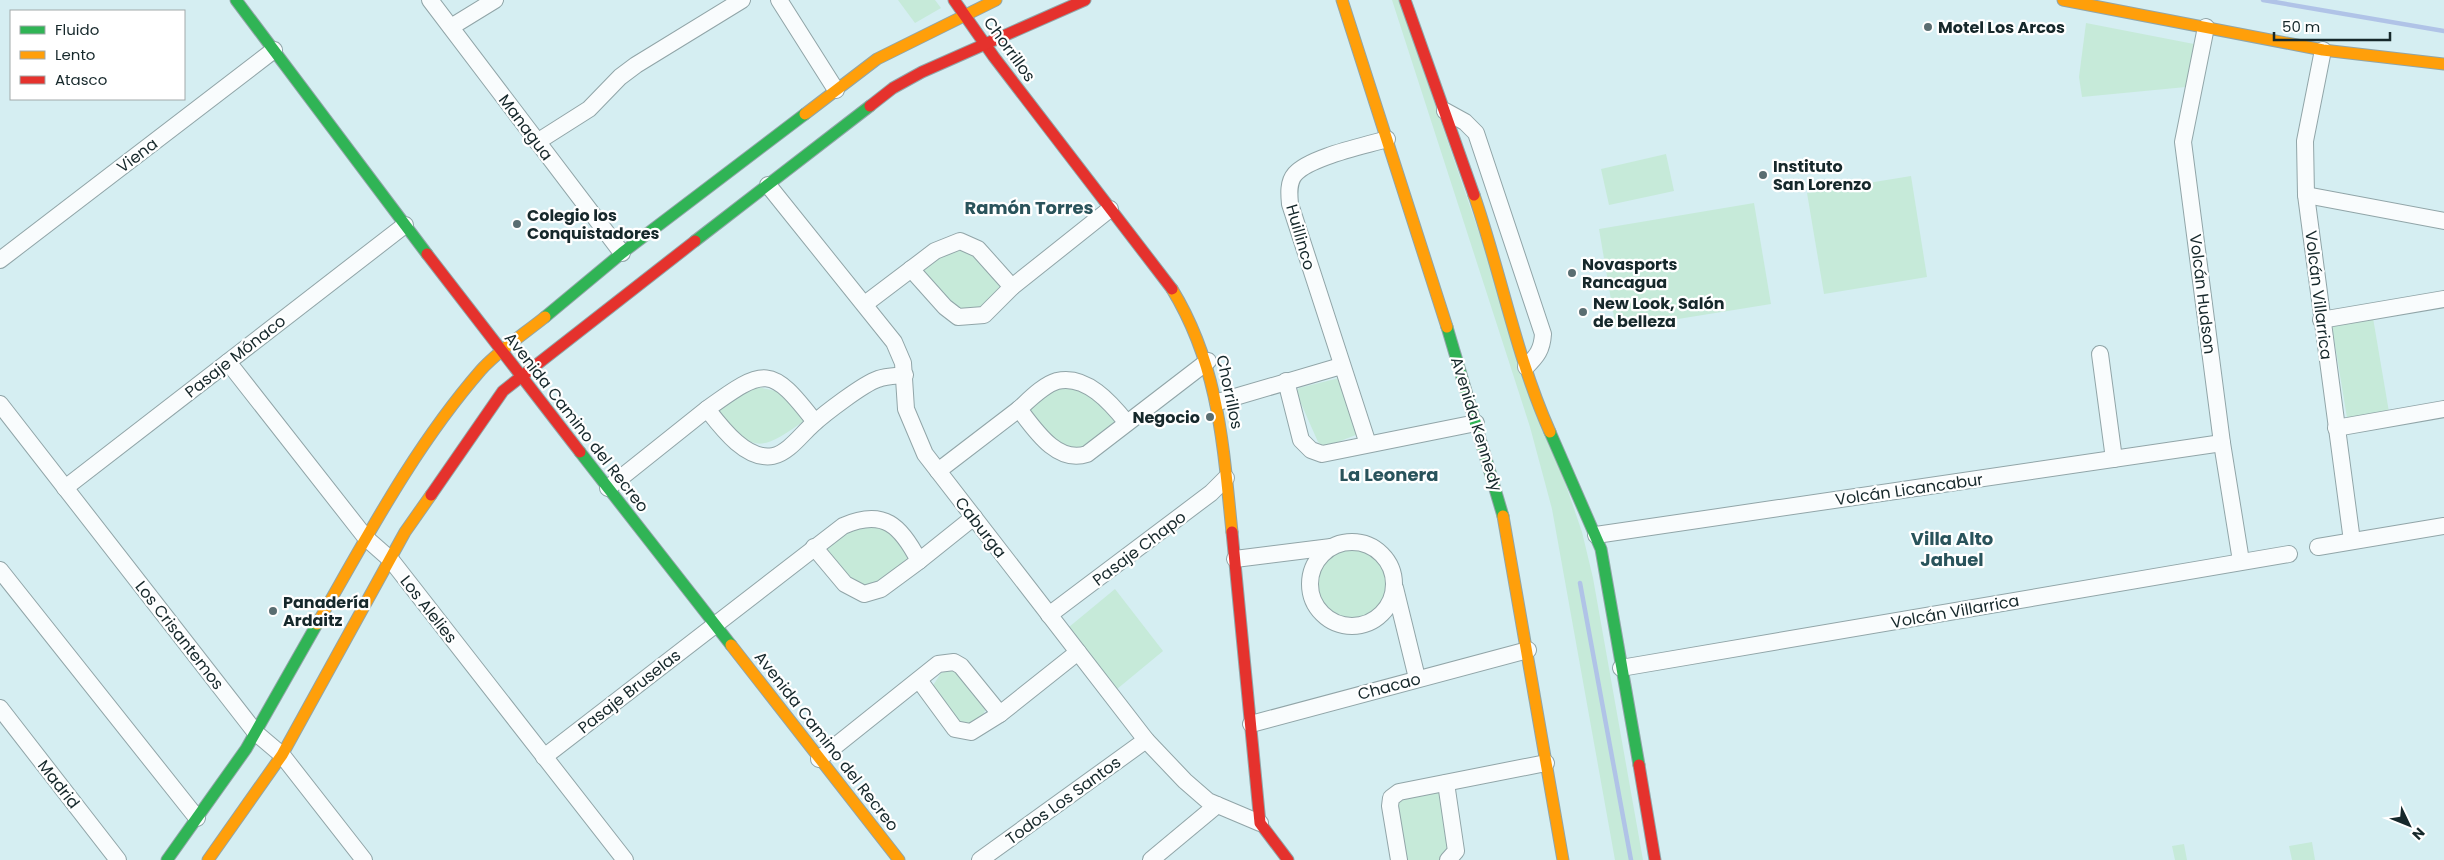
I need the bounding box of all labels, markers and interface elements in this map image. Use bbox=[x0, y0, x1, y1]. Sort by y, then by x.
legend bbox=[10, 10, 185, 100]
scale bar bbox=[2274, 10, 2390, 42]
street label: Chorrillos bbox=[978, 12, 1041, 86]
place label: Motel Los Arcos bbox=[1938, 16, 2065, 39]
text: 50 m bbox=[2282, 16, 2320, 37]
text: Fluido bbox=[55, 19, 99, 40]
marker: Motel Los Arcos bbox=[1922, 21, 1934, 33]
text: Lento bbox=[55, 44, 95, 65]
text: Atasco bbox=[55, 69, 107, 90]
street label: Managua bbox=[493, 89, 558, 165]
street label: Viena bbox=[112, 132, 162, 178]
place label: Instituto San Lorenzo bbox=[1773, 155, 1871, 196]
marker: Instituto San Lorenzo bbox=[1757, 169, 1769, 181]
district label: Ramón Torres bbox=[964, 195, 1094, 220]
street label: Huillinco bbox=[1280, 202, 1321, 273]
place label: Colegio los Conquistadores bbox=[527, 204, 660, 245]
marker: Colegio los Conquistadores bbox=[511, 218, 523, 230]
street label: Volcán Villarrica bbox=[2299, 229, 2338, 361]
street label: Volcán Hudson bbox=[2184, 233, 2221, 356]
place label: Novasports Rancagua bbox=[1582, 253, 1677, 294]
marker: Novasports Rancagua bbox=[1566, 267, 1578, 279]
place label: New Look, Salón de belleza bbox=[1593, 292, 1724, 333]
marker: New Look, Salón de belleza bbox=[1577, 306, 1589, 318]
street label: Pasaje Mónaco bbox=[180, 310, 291, 403]
street label: Avenida Camino del Recreo bbox=[499, 328, 654, 517]
street label: Chorrillos bbox=[1210, 353, 1249, 431]
street label: Avenida Kennedy bbox=[1445, 354, 1508, 494]
place label: Negocio bbox=[1132, 406, 1200, 429]
marker: Negocio bbox=[1204, 411, 1216, 423]
district label: La Leonera bbox=[1340, 462, 1438, 487]
street label: Volcán Licancabur bbox=[1834, 468, 1985, 511]
street label: Caburga bbox=[949, 492, 1012, 563]
street label: Pasaje Chapo bbox=[1088, 506, 1191, 591]
district label: Villa Alto Jahuel bbox=[1911, 526, 1993, 572]
street label: Los Alelies bbox=[395, 570, 462, 648]
street label: Los Crisantemos bbox=[130, 576, 229, 695]
street label: Volcán Villarrica bbox=[1889, 589, 2021, 634]
place label: Panadería Ardaitz bbox=[283, 591, 369, 632]
marker: Panadería Ardaitz bbox=[267, 605, 279, 617]
street label: Pasaje Bruselas bbox=[573, 644, 686, 739]
street label: Avenida Camino del Recreo bbox=[749, 647, 904, 836]
street label: Chacao bbox=[1355, 667, 1423, 706]
street label: Todos Los Santos bbox=[1001, 751, 1126, 850]
street label: Madrid bbox=[32, 755, 85, 814]
north arrow bbox=[2384, 800, 2434, 850]
text: N bbox=[2408, 823, 2429, 845]

